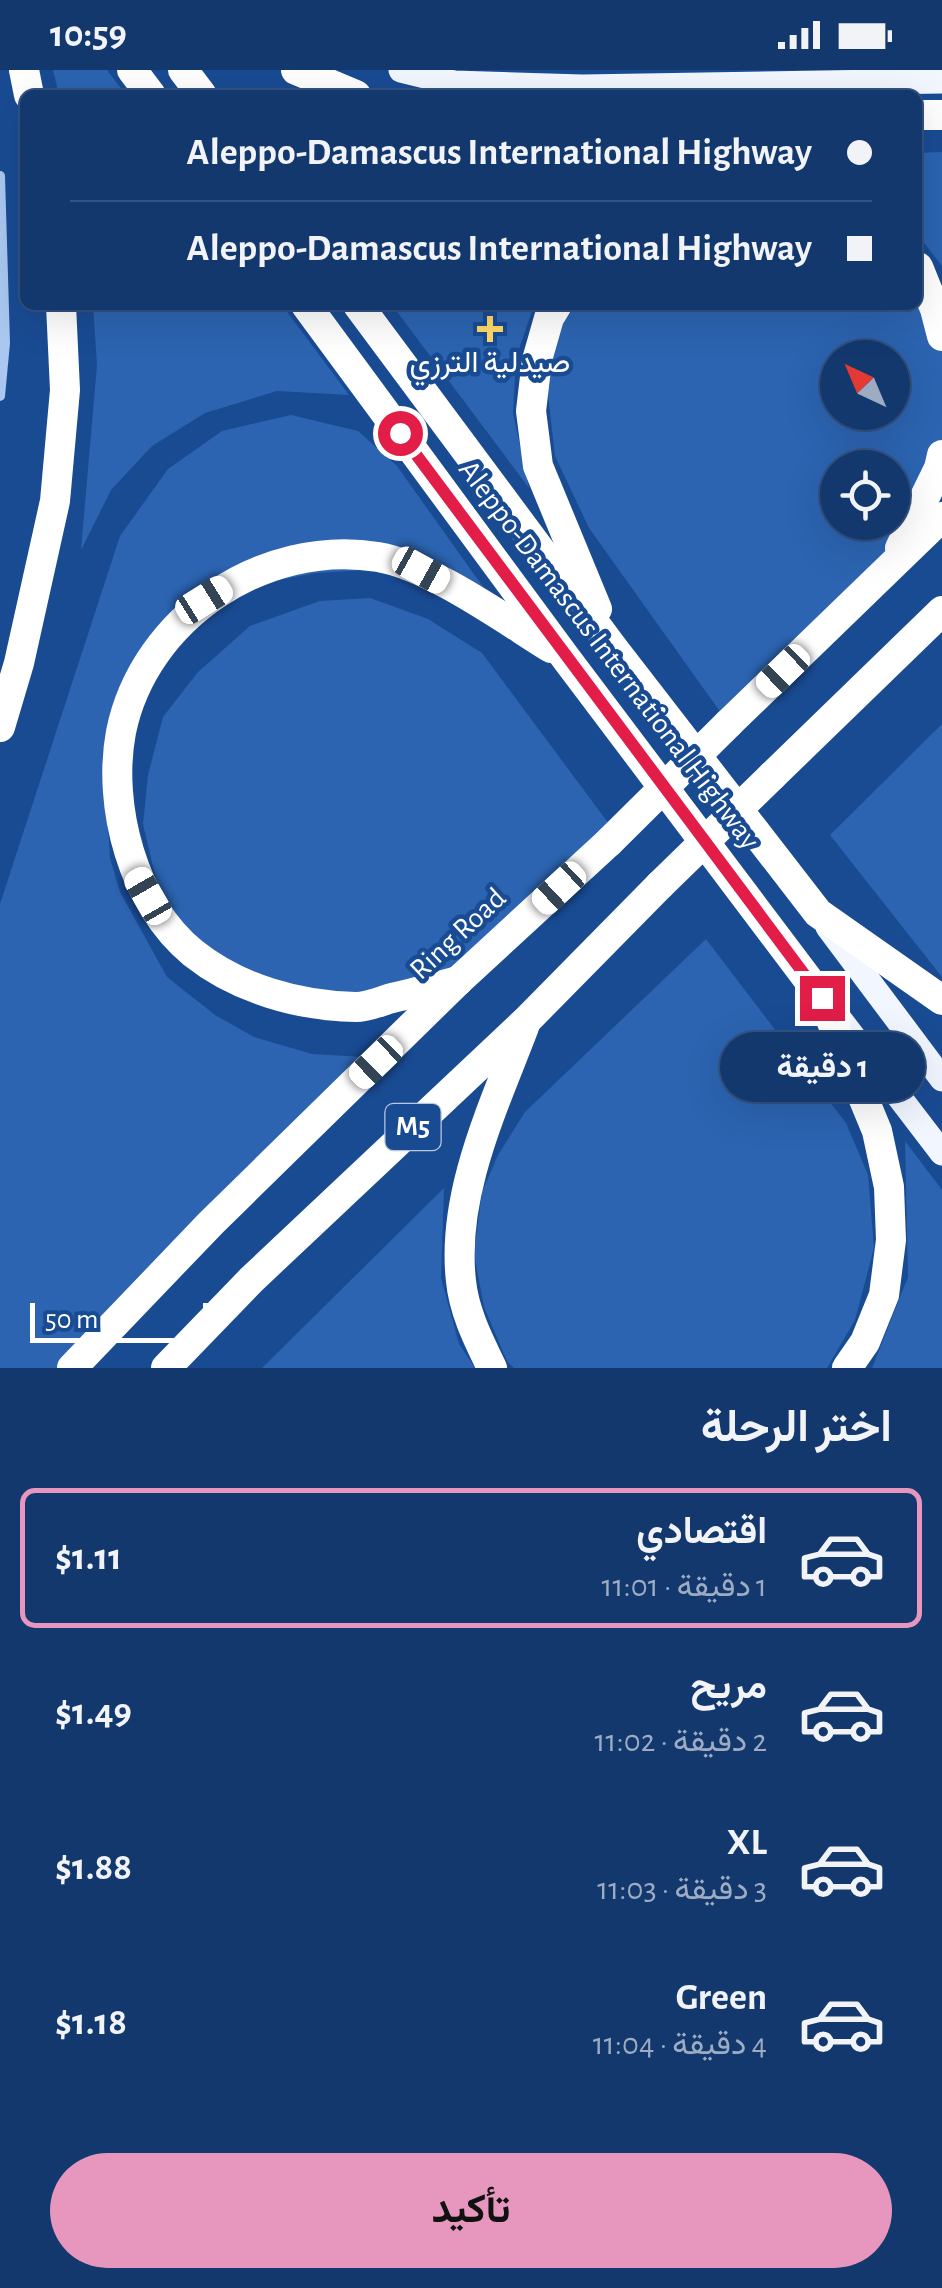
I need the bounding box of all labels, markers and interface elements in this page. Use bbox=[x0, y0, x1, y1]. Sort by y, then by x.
text: 10:59 bbox=[50, 16, 127, 54]
text: Aleppo-Damascus International Highway bbox=[187, 134, 812, 172]
text: Aleppo-Damascus International Highway bbox=[187, 230, 812, 268]
marker: صيدلية الترزي bbox=[479, 318, 501, 340]
north arrow bbox=[820, 340, 910, 430]
map controls bbox=[820, 340, 910, 540]
place label: صيدلية الترزي bbox=[410, 348, 570, 386]
route start bbox=[378, 411, 423, 456]
button: locate bbox=[820, 450, 910, 540]
street label: Aleppo-Damascus International Highway bbox=[453, 455, 765, 855]
car bbox=[387, 542, 455, 598]
car bbox=[171, 571, 237, 629]
car bbox=[751, 639, 815, 703]
car bbox=[527, 857, 591, 919]
car bbox=[120, 863, 176, 929]
street label: Ring Road bbox=[404, 883, 512, 985]
route end bbox=[800, 976, 845, 1021]
car bbox=[344, 1030, 408, 1094]
callout: 1 دقيقة bbox=[720, 1033, 924, 1103]
text: 1 دقيقة bbox=[777, 1051, 868, 1083]
road number: M5 bbox=[386, 1104, 440, 1150]
scale bar bbox=[30, 1298, 208, 1342]
text: 50 m bbox=[45, 1306, 99, 1334]
text: اختر الرحلة bbox=[701, 1405, 892, 1450]
text: اقتصادي bbox=[636, 1513, 767, 1551]
icon: car bbox=[797, 1513, 887, 1603]
text: $1.11 bbox=[55, 1539, 122, 1577]
text: 1 دقيقة · 11:01 bbox=[602, 1570, 767, 1602]
text: مريح bbox=[691, 1668, 767, 1706]
icon: car bbox=[797, 1668, 887, 1758]
text: $1.49 bbox=[55, 1694, 132, 1732]
text: 2 دقيقة · 11:02 bbox=[594, 1725, 767, 1757]
icon: car bbox=[797, 1823, 887, 1913]
text: XL bbox=[727, 1824, 767, 1862]
text: $1.88 bbox=[55, 1849, 132, 1887]
text: 3 دقيقة · 11:03 bbox=[597, 1873, 767, 1905]
icon: car bbox=[797, 1978, 887, 2068]
text: Green bbox=[676, 1979, 767, 2017]
text: $1.18 bbox=[55, 2004, 127, 2042]
text: 4 دقيقة · 11:04 bbox=[593, 2028, 767, 2060]
button: تأكيد bbox=[50, 2153, 892, 2268]

